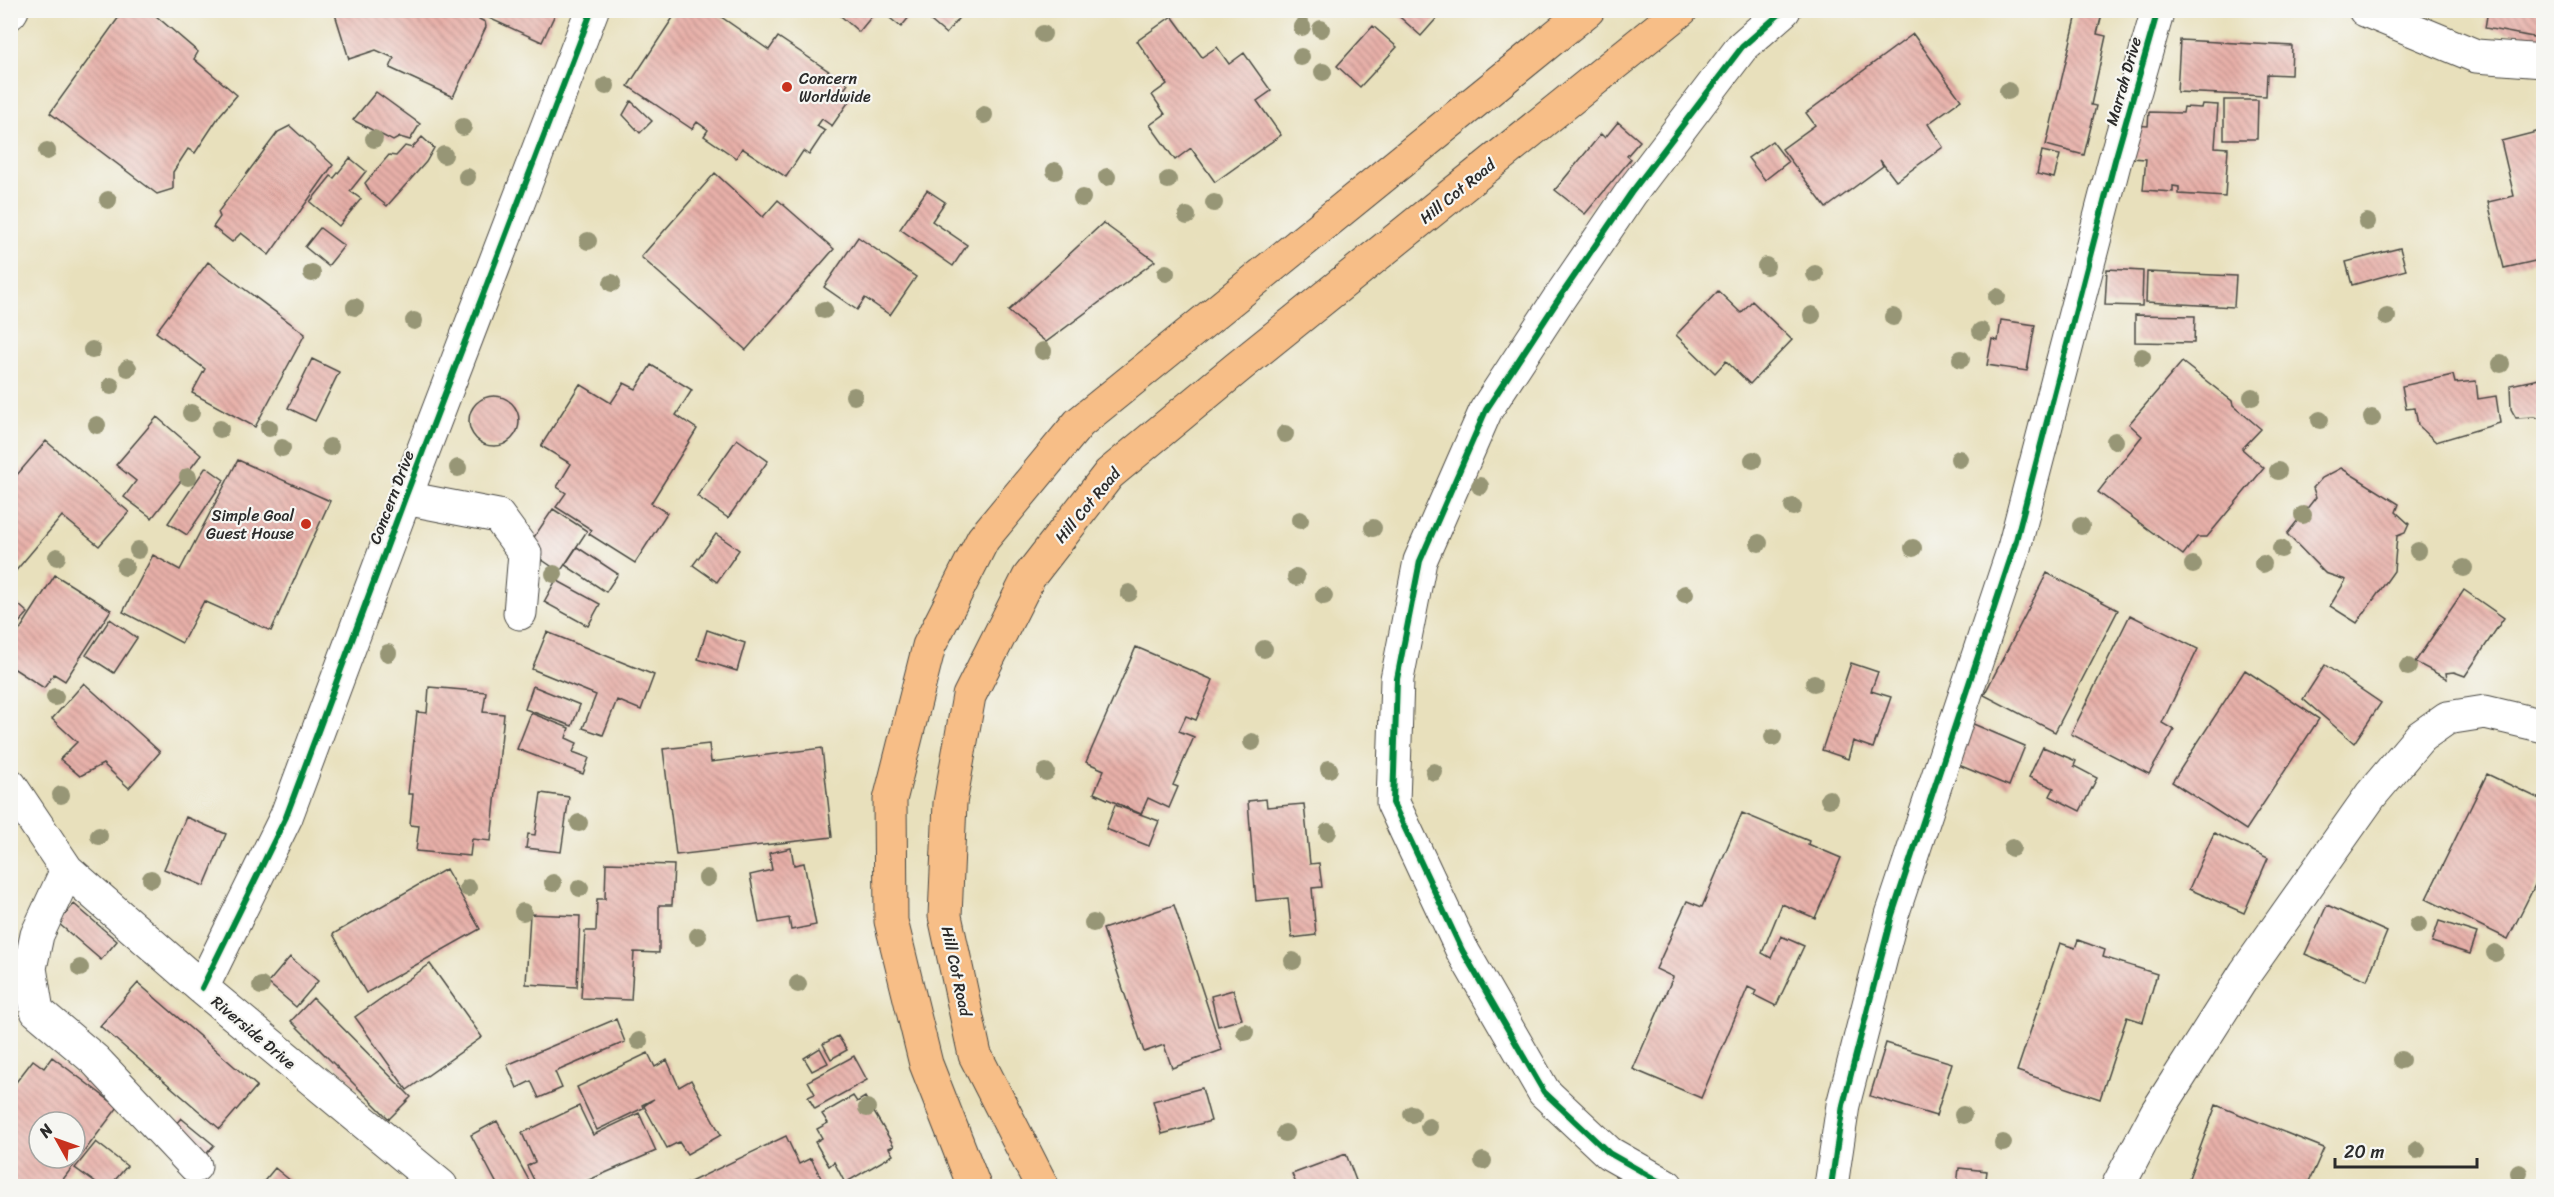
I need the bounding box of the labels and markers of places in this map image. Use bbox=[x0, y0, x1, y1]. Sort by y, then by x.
place label: Concern Worldwide bbox=[799, 64, 871, 111]
marker: Concern Worldwide bbox=[780, 80, 794, 94]
place label: Simple Goal Guest House bbox=[206, 501, 294, 548]
marker: Simple Goal Guest House bbox=[299, 517, 313, 531]

